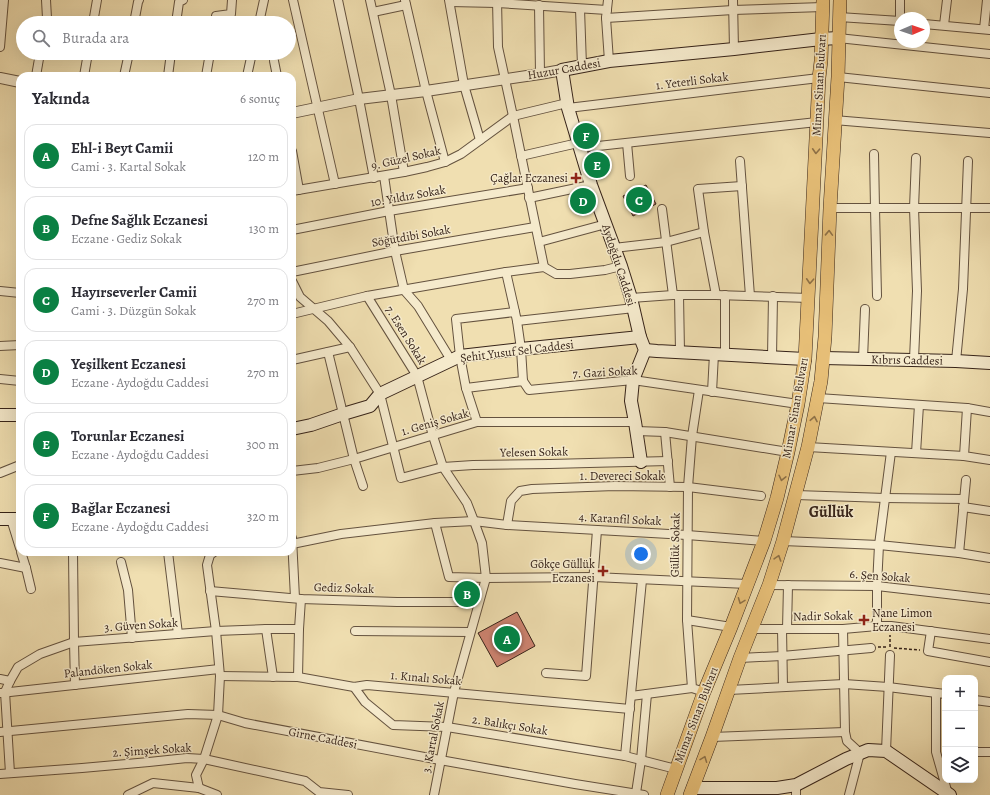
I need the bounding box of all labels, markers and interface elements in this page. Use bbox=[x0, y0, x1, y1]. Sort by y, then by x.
north arrow bbox=[894, 12, 930, 48]
search box bbox=[16, 16, 296, 60]
icon: search bbox=[30, 27, 52, 49]
text: Burada ara bbox=[62, 28, 129, 48]
street label: Mimar Sinan Bulvarı bbox=[808, 34, 830, 136]
street label: Huzur Caddesi bbox=[526, 55, 602, 83]
street label: 1. Yeterli Sokak bbox=[655, 69, 729, 93]
text: Yakında bbox=[32, 87, 90, 110]
text: 6 sonuç bbox=[240, 90, 280, 107]
pin: F bbox=[573, 121, 599, 151]
text: Ehl-i Beyt Camii bbox=[71, 138, 173, 158]
street label: 9. Güzel Sokak bbox=[370, 142, 442, 174]
text: A bbox=[42, 148, 50, 165]
text: 120 m bbox=[248, 148, 279, 165]
one-way arrow bbox=[812, 148, 820, 154]
pin: E bbox=[584, 150, 610, 180]
text: Cami · 3. Kartal Sokak bbox=[71, 158, 186, 175]
place label: Çağlar Eczanesi bbox=[490, 170, 568, 186]
marker: Çağlar Eczanesi bbox=[571, 173, 581, 183]
street label: 10. Yıldız Sokak bbox=[369, 182, 447, 210]
pin: C bbox=[626, 185, 652, 215]
pin: D bbox=[570, 186, 596, 216]
text: Defne Sağlık Eczanesi bbox=[71, 210, 208, 230]
text: B bbox=[42, 220, 50, 237]
text: 130 m bbox=[249, 220, 279, 237]
street label: Söğütdibi Sokak bbox=[370, 221, 452, 251]
street label: Aydoğdu Caddesi bbox=[598, 221, 640, 308]
text: Eczane · Gediz Sokak bbox=[71, 230, 182, 247]
one-way arrow bbox=[825, 230, 833, 236]
one-way arrow bbox=[805, 278, 814, 284]
text: Hayırseverler Camii bbox=[71, 282, 197, 302]
text: C bbox=[42, 292, 50, 309]
text: 270 m bbox=[247, 292, 279, 309]
text: Cami · 3. Düzgün Sokak bbox=[71, 302, 196, 319]
street label: 7. Esen Sokak bbox=[382, 303, 430, 367]
street label: Şehit Yusuf Sel Caddesi bbox=[459, 336, 575, 366]
street label: Kıbrıs Caddesi bbox=[871, 351, 943, 369]
text: Yeşilkent Eczanesi bbox=[71, 354, 186, 374]
street label: Mimar Sinan Bulvarı bbox=[778, 356, 812, 460]
street label: 7. Gazi Sokak bbox=[572, 362, 638, 382]
text: D bbox=[41, 364, 51, 381]
text: 270 m bbox=[247, 364, 279, 381]
text: Eczane · Aydoğdu Caddesi bbox=[71, 374, 209, 391]
street label: 1. Geniş Sokak bbox=[399, 405, 471, 439]
one-way arrow bbox=[809, 415, 818, 422]
text: Torunlar Eczanesi bbox=[71, 426, 184, 446]
text: E bbox=[42, 436, 50, 453]
text: 300 m bbox=[246, 436, 279, 453]
street label: Yelesen Sokak bbox=[499, 443, 568, 461]
text: Eczane · Aydoğdu Caddesi bbox=[71, 446, 209, 463]
street label: 1. Devereci Sokak bbox=[580, 468, 664, 484]
one-way arrow bbox=[778, 475, 786, 481]
text: Bağlar Eczanesi bbox=[71, 498, 170, 518]
district label: Güllük bbox=[809, 501, 854, 523]
text: F bbox=[43, 508, 49, 525]
text: 320 m bbox=[247, 508, 279, 525]
street label: 4. Karanfil Sokak bbox=[578, 509, 662, 529]
street label: Güllük Sokak bbox=[666, 513, 684, 577]
text: Eczane · Aydoğdu Caddesi bbox=[71, 518, 209, 535]
your location bbox=[631, 544, 651, 564]
one-way arrow bbox=[773, 554, 781, 561]
place label: Gökçe Güllük Eczanesi bbox=[530, 556, 595, 586]
marker: Gökçe Güllük Eczanesi bbox=[598, 566, 608, 576]
street label: 6. Şen Sokak bbox=[849, 566, 911, 586]
street label: Gediz Sokak bbox=[314, 579, 374, 597]
pin: B bbox=[454, 579, 480, 609]
one-way arrow bbox=[737, 598, 745, 605]
place label: Nane Limon Eczanesi bbox=[872, 605, 933, 635]
street label: Nadir Sokak bbox=[793, 607, 853, 625]
street label: 3. Güven Sokak bbox=[104, 614, 178, 636]
marker: Nane Limon Eczanesi bbox=[859, 615, 869, 625]
pin: A bbox=[494, 624, 520, 654]
street label: Palandöken Sokak bbox=[63, 656, 153, 682]
street label: Mimar Sinan Bulvarı bbox=[670, 665, 722, 765]
street label: 1. Kınalı Sokak bbox=[390, 667, 462, 689]
map controls bbox=[942, 675, 978, 783]
button: + bbox=[942, 675, 978, 711]
street label: 3. Kartal Sokak bbox=[418, 700, 448, 774]
street label: 2. Balıkçı Sokak bbox=[471, 711, 549, 739]
button: − bbox=[942, 711, 978, 747]
street label: Girne Caddesi bbox=[287, 724, 359, 752]
street label: 2. Şimşek Sokak bbox=[112, 739, 192, 761]
button: layers bbox=[942, 747, 978, 783]
one-way arrow bbox=[699, 755, 707, 762]

